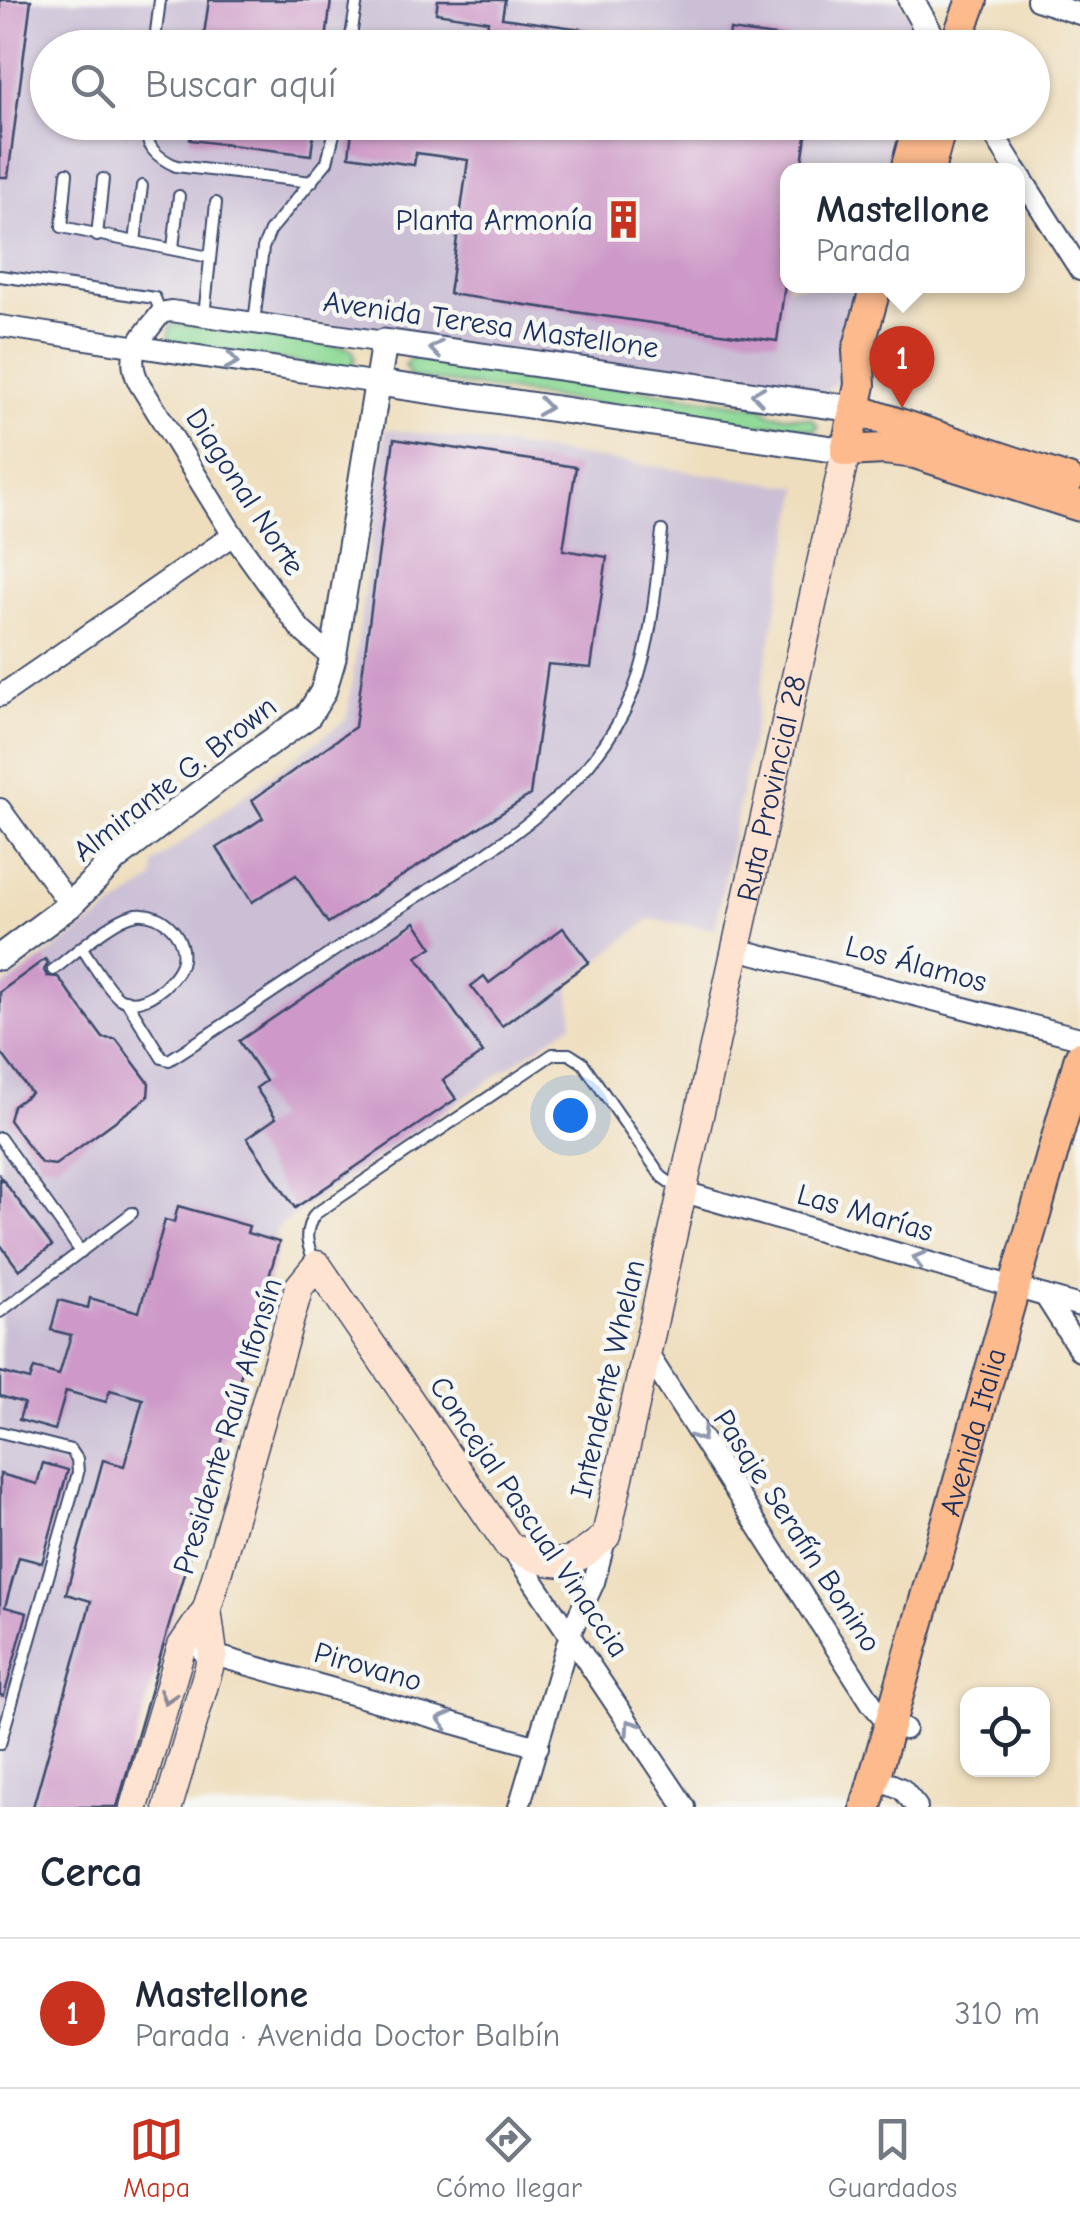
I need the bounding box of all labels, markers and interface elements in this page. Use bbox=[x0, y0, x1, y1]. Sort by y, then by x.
search box bbox=[30, 30, 1050, 140]
icon: search bbox=[65, 58, 120, 113]
text: Buscar aquí bbox=[145, 63, 337, 107]
popup bbox=[780, 163, 1025, 293]
text: Mastellone bbox=[816, 188, 989, 232]
building icon: Planta Armonía bbox=[602, 199, 644, 241]
place label: Planta Armonía bbox=[395, 203, 593, 238]
text: Parada bbox=[816, 232, 911, 269]
street label: Avenida Teresa Mastellone bbox=[321, 284, 661, 366]
pin: 1 bbox=[870, 326, 934, 408]
one-way arrow bbox=[428, 340, 444, 361]
one-way arrow bbox=[224, 349, 240, 370]
one-way arrow bbox=[749, 386, 766, 407]
one-way arrow bbox=[536, 396, 552, 417]
street label: Diagonal Norte bbox=[178, 402, 312, 582]
street label: Ruta Provincial 28 bbox=[729, 672, 813, 905]
street label: Almirante G. Brown bbox=[66, 689, 284, 869]
street label: Los Álamos bbox=[841, 927, 991, 1000]
your location bbox=[545, 1090, 596, 1141]
street label: Las Marías bbox=[793, 1177, 937, 1249]
one-way arrow bbox=[910, 1250, 928, 1271]
street label: Intendente Whelan bbox=[564, 1256, 652, 1502]
street label: Presidente Raúl Alfonsín bbox=[166, 1274, 290, 1578]
street label: Avenida Italia bbox=[932, 1344, 1014, 1520]
street label: Concejal Pascual Vinaccia bbox=[422, 1370, 636, 1664]
street label: Pasaje Serafín Bonino bbox=[706, 1403, 888, 1659]
one-way arrow bbox=[687, 1424, 706, 1442]
street label: Pirovano bbox=[310, 1635, 426, 1699]
one-way arrow bbox=[158, 1687, 179, 1704]
map controls bbox=[960, 1687, 1050, 1777]
button: locate bbox=[960, 1687, 1050, 1777]
one-way arrow bbox=[436, 1711, 453, 1732]
one-way arrow bbox=[625, 1718, 644, 1736]
text: Cerca bbox=[40, 1848, 143, 1897]
text: Mastellone bbox=[135, 1973, 308, 2017]
text: 1 bbox=[66, 1995, 79, 2032]
text: 310 m bbox=[954, 1995, 1040, 2032]
text: Parada · Avenida Doctor Balbín bbox=[135, 2017, 560, 2054]
tab: Mapa bbox=[123, 2112, 190, 2204]
tab: Cómo llegar bbox=[436, 2112, 582, 2204]
tab: Guardados bbox=[828, 2112, 957, 2204]

